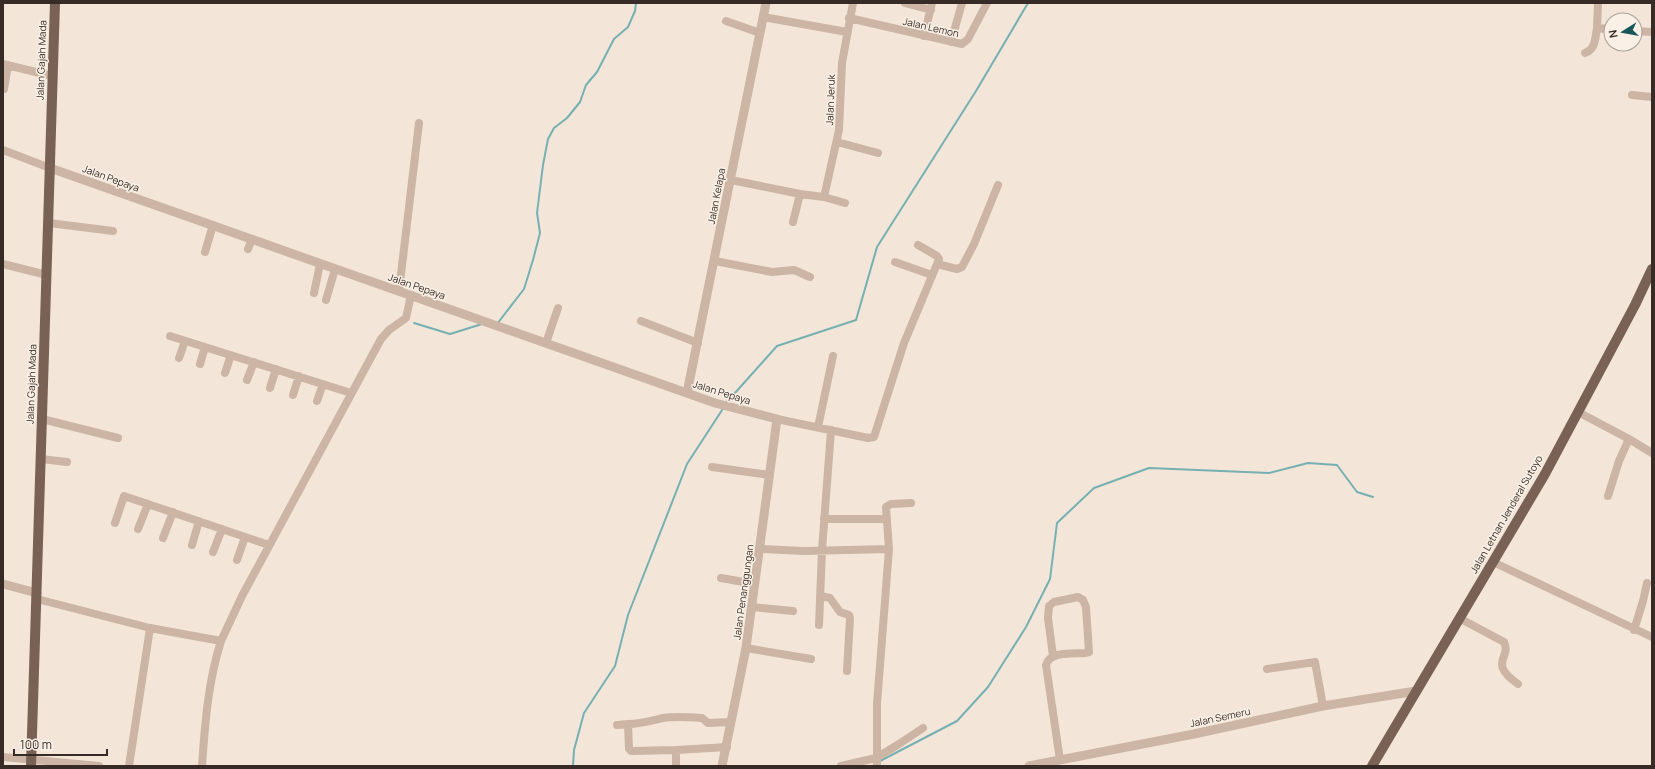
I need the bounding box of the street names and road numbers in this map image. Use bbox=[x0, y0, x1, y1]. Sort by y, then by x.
street label: Jalan Lemon bbox=[902, 14, 960, 40]
street label: Jalan Gajah Mada bbox=[33, 20, 49, 100]
street label: Jalan Jeruk bbox=[822, 73, 838, 126]
street label: Jalan Pepaya bbox=[81, 161, 141, 195]
street label: Jalan Kelapa bbox=[704, 167, 728, 225]
street label: Jalan Pepaya bbox=[387, 270, 447, 302]
street label: Jalan Gajah Mada bbox=[23, 344, 39, 424]
street label: Jalan Pepaya bbox=[691, 377, 753, 407]
street label: Jalan Letnan Jenderal Sutoyo bbox=[1466, 452, 1546, 576]
street label: Jalan Penanggungan bbox=[729, 543, 757, 641]
street label: Jalan Semeru bbox=[1188, 704, 1252, 730]

